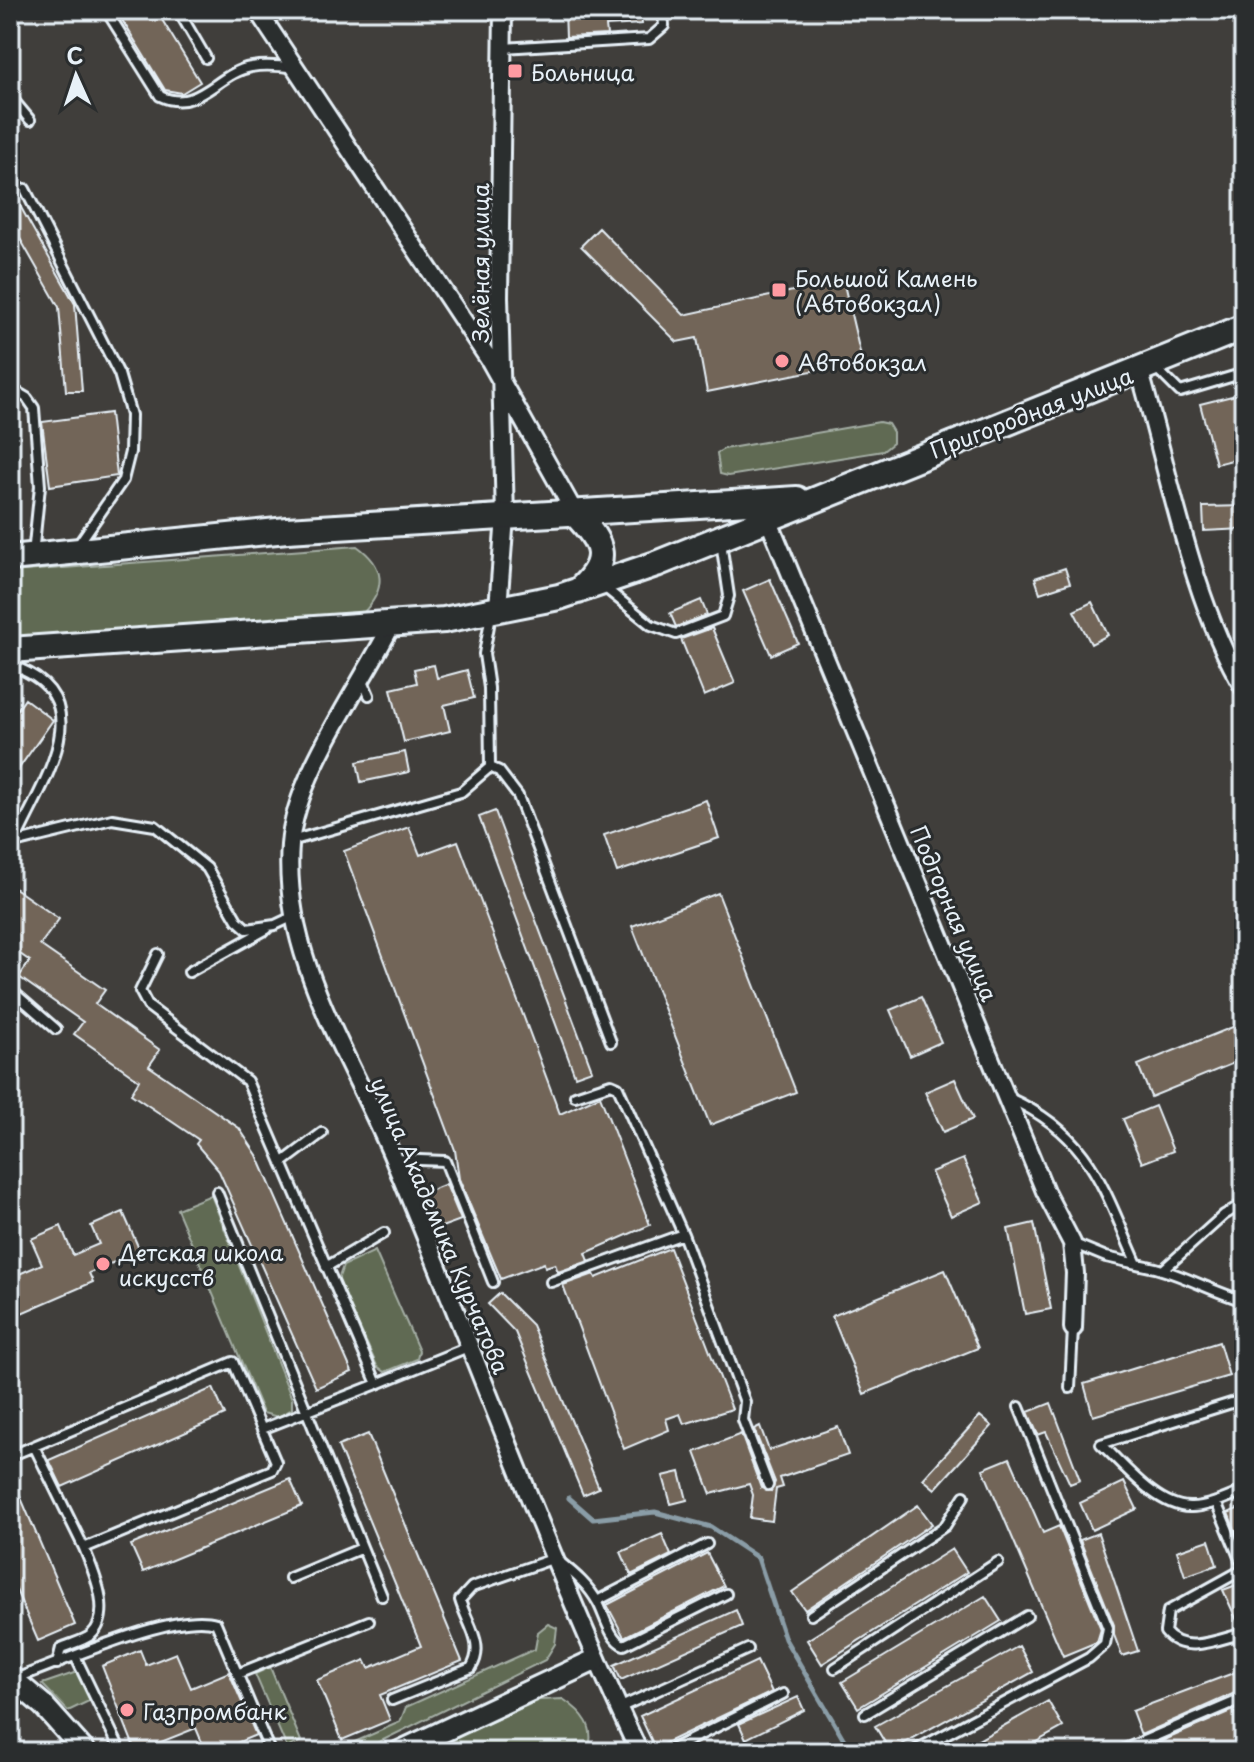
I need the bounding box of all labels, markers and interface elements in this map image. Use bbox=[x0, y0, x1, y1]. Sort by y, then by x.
north arrow bbox=[36, 36, 116, 116]
text: С bbox=[66, 38, 84, 71]
place label: Больница bbox=[531, 55, 634, 88]
marker: Больница bbox=[506, 62, 524, 80]
street label: Зелёная улица bbox=[463, 183, 496, 343]
place label: Большой Камень (Автовокзал) bbox=[795, 261, 978, 319]
marker: Большой Камень (Автовокзал) bbox=[770, 281, 788, 299]
place label: Автовокзал bbox=[798, 345, 927, 378]
marker: Автовокзал bbox=[773, 352, 791, 370]
street label: Пригородная улица bbox=[925, 358, 1137, 466]
street label: Подгорная улица bbox=[903, 820, 1007, 1006]
street label: улица Академика Курчатова bbox=[363, 1071, 519, 1379]
place label: Детская школа искусств bbox=[118, 1235, 284, 1293]
marker: Детская школа искусств bbox=[94, 1255, 112, 1273]
place label: Газпромбанк bbox=[143, 1694, 287, 1727]
marker: Газпромбанк bbox=[118, 1701, 136, 1719]

